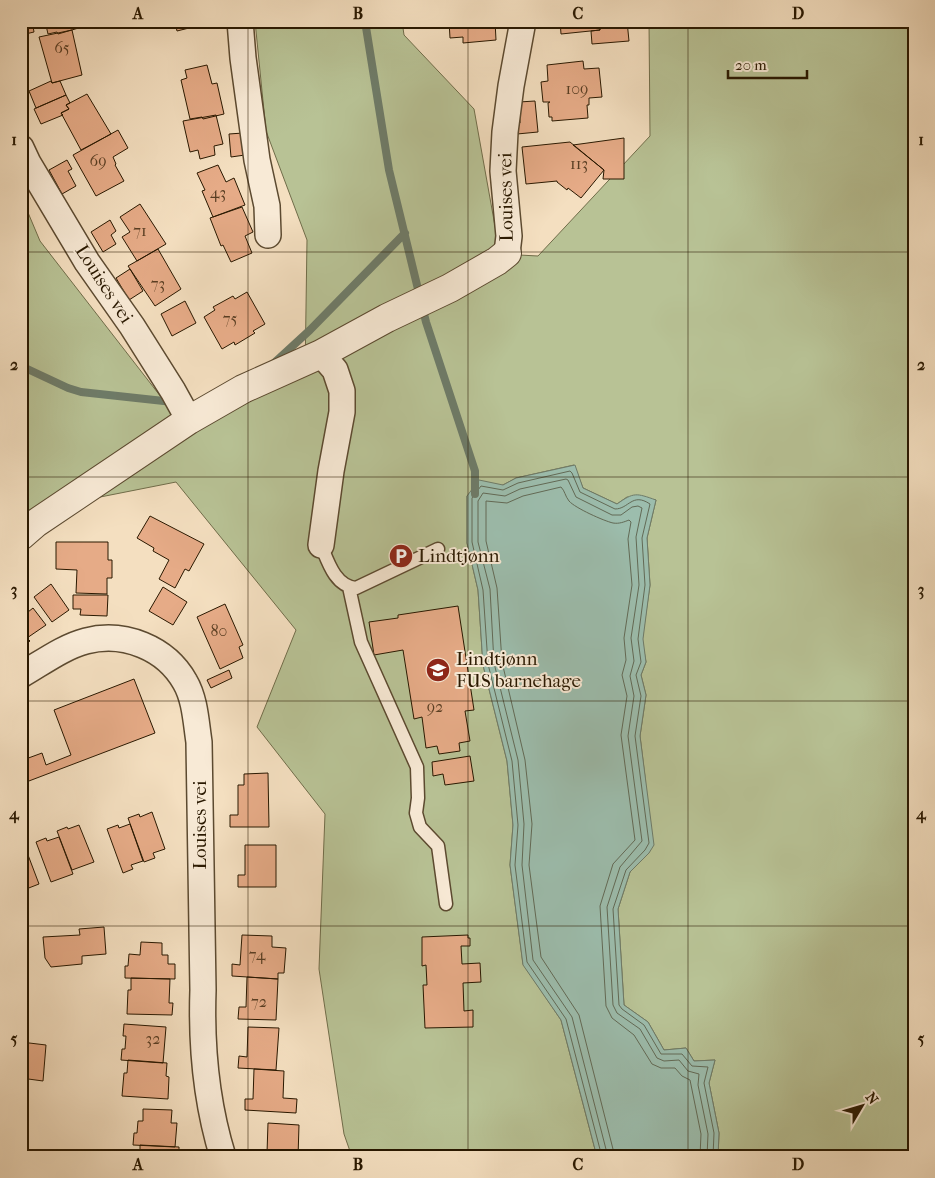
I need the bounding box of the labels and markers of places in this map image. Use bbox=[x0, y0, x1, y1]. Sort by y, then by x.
parking icon: Lindtjønn bbox=[388, 543, 414, 569]
place label: Lindtjønn bbox=[418, 545, 499, 567]
place label: Lindtjønn FUS barnehage bbox=[456, 648, 581, 692]
school or university icon: Lindtjønn FUS barnehage bbox=[425, 657, 451, 683]

